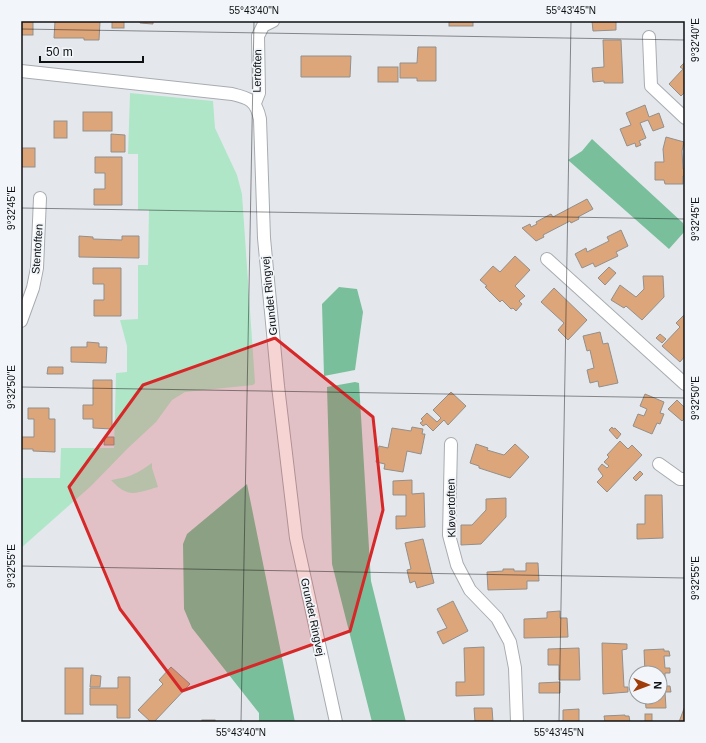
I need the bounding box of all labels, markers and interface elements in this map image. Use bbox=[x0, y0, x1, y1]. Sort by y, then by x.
text: 55°43'40"N bbox=[229, 5, 279, 16]
text: 55°43'45"N bbox=[546, 5, 596, 16]
text: 9°32'40"E bbox=[690, 18, 701, 62]
scale bar bbox=[40, 38, 143, 64]
text: 50 m bbox=[46, 45, 73, 59]
street label: Lertoften bbox=[251, 49, 263, 93]
text: 9°32'45"E bbox=[6, 186, 17, 230]
text: 9°32'45"E bbox=[690, 197, 701, 241]
street label: Stentoften bbox=[29, 224, 45, 274]
street label: Grundet Ringvej bbox=[259, 256, 279, 336]
text: 9°32'50"E bbox=[6, 365, 17, 409]
text: 9°32'50"E bbox=[690, 376, 701, 420]
street label: Kløvertoften bbox=[444, 478, 458, 538]
text: 9°32'55"E bbox=[6, 544, 17, 588]
text: 9°32'55"E bbox=[690, 556, 701, 600]
street label: Grundet Ringvej bbox=[299, 577, 327, 657]
north arrow bbox=[628, 665, 668, 705]
text: N bbox=[652, 681, 664, 689]
text: 55°43'40"N bbox=[216, 727, 266, 738]
text: 55°43'45"N bbox=[534, 727, 584, 738]

